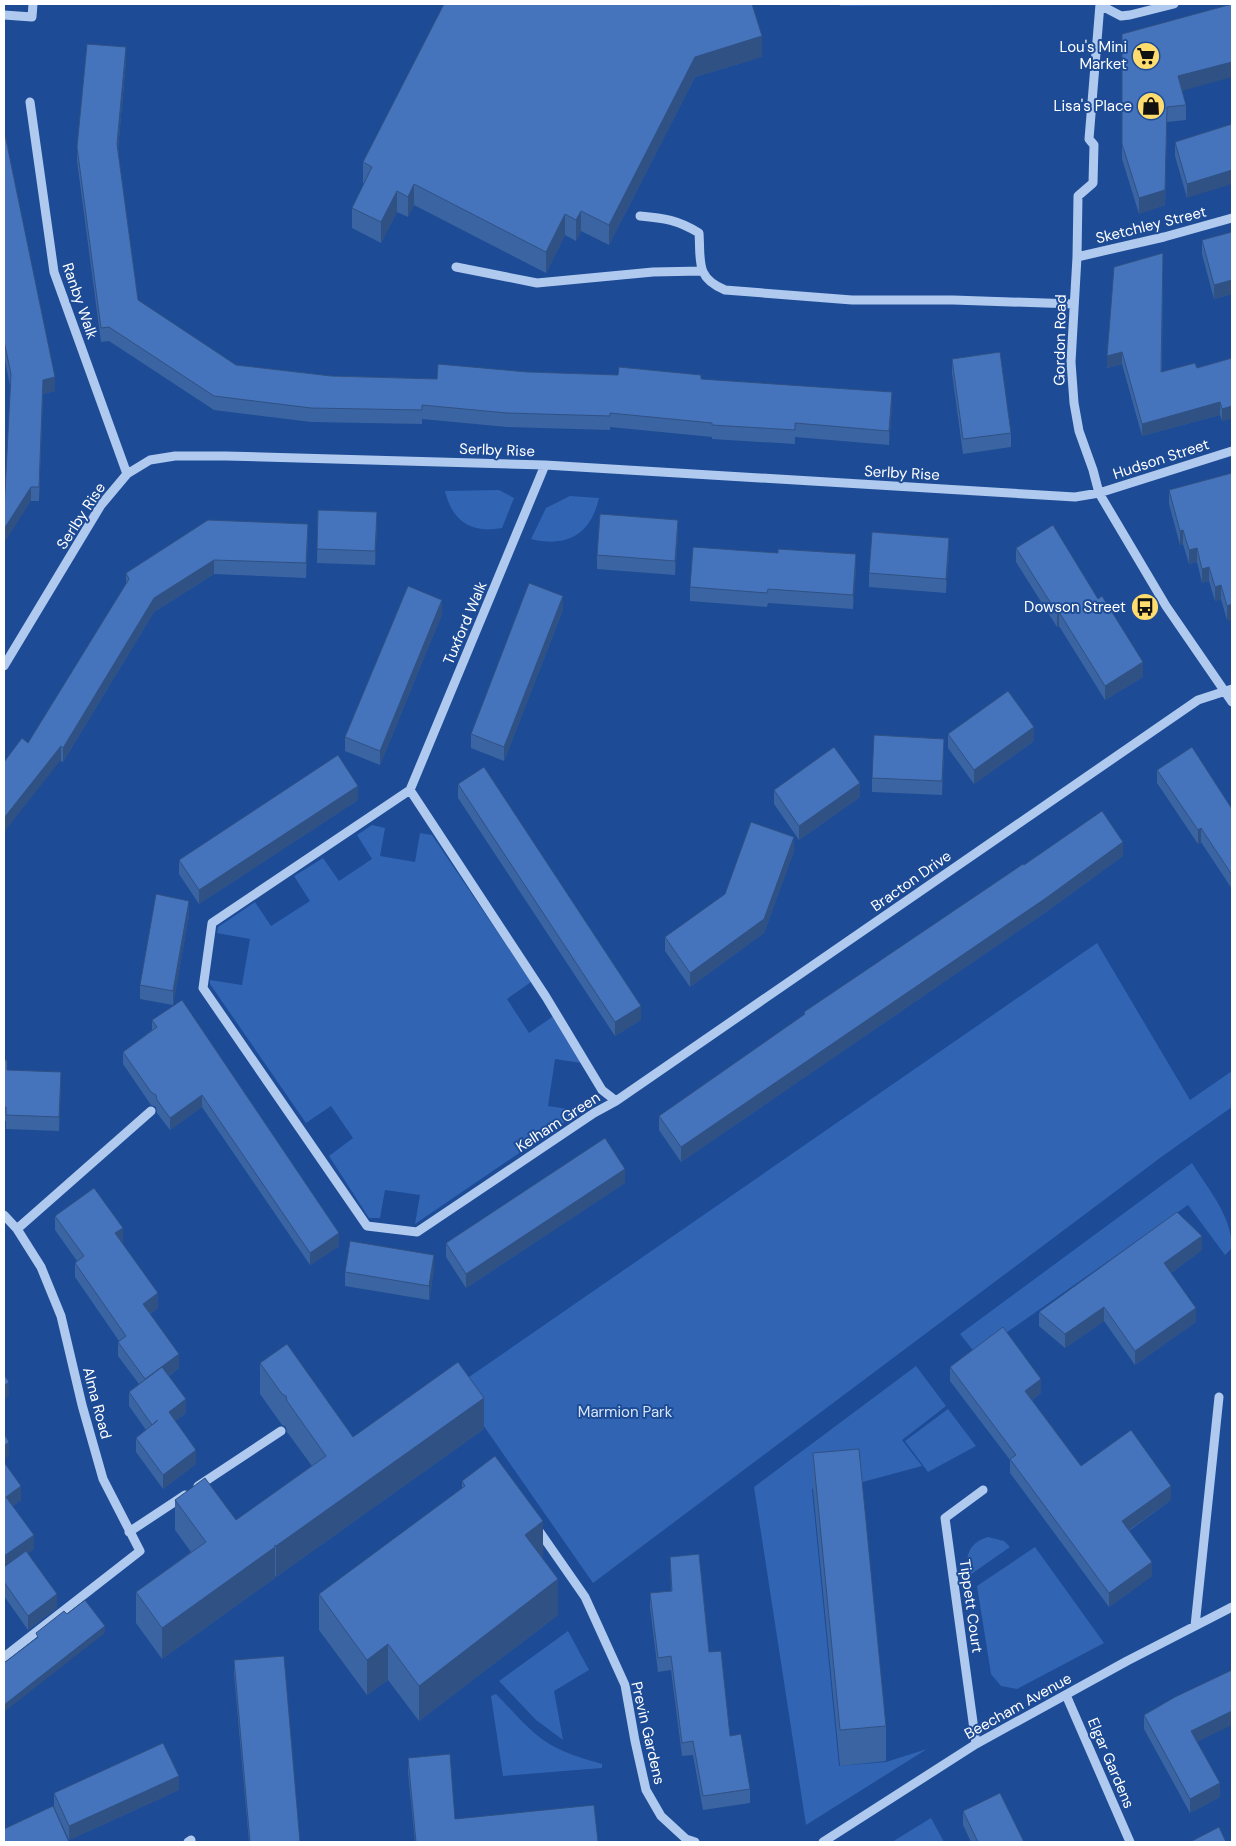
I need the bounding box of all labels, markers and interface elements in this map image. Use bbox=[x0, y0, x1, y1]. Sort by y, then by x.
place label: Lou's Mini Market bbox=[1060, 37, 1127, 74]
supermarket icon: Lou's Mini Market bbox=[1131, 41, 1161, 71]
shop icon: Lisa's Place bbox=[1136, 91, 1166, 121]
place label: Lisa's Place bbox=[1054, 96, 1132, 116]
street label: Sketchley Street bbox=[1094, 202, 1208, 248]
street label: Ranby Walk bbox=[58, 260, 103, 342]
street label: Gordon Road bbox=[1049, 294, 1071, 386]
street label: Hudson Street bbox=[1110, 434, 1212, 484]
street label: Serlby Rise bbox=[459, 439, 535, 461]
street label: Serlby Rise bbox=[864, 461, 940, 485]
street label: Serlby Rise bbox=[52, 479, 110, 553]
street label: Tuxford Walk bbox=[438, 578, 492, 668]
bus stop icon: Dowson Street bbox=[1130, 592, 1160, 622]
place label: Dowson Street bbox=[1024, 597, 1126, 617]
street label: Bracton Drive bbox=[867, 846, 955, 916]
street label: Kelham Green bbox=[512, 1087, 604, 1157]
street label: Alma Road bbox=[78, 1365, 116, 1441]
park label: Marmion Park bbox=[578, 1402, 673, 1422]
street label: Tippett Court bbox=[955, 1558, 987, 1654]
street label: Beecham Avenue bbox=[961, 1668, 1075, 1744]
street label: Previn Gardens bbox=[626, 1680, 670, 1786]
street label: Elgar Gardens bbox=[1083, 1715, 1139, 1811]

